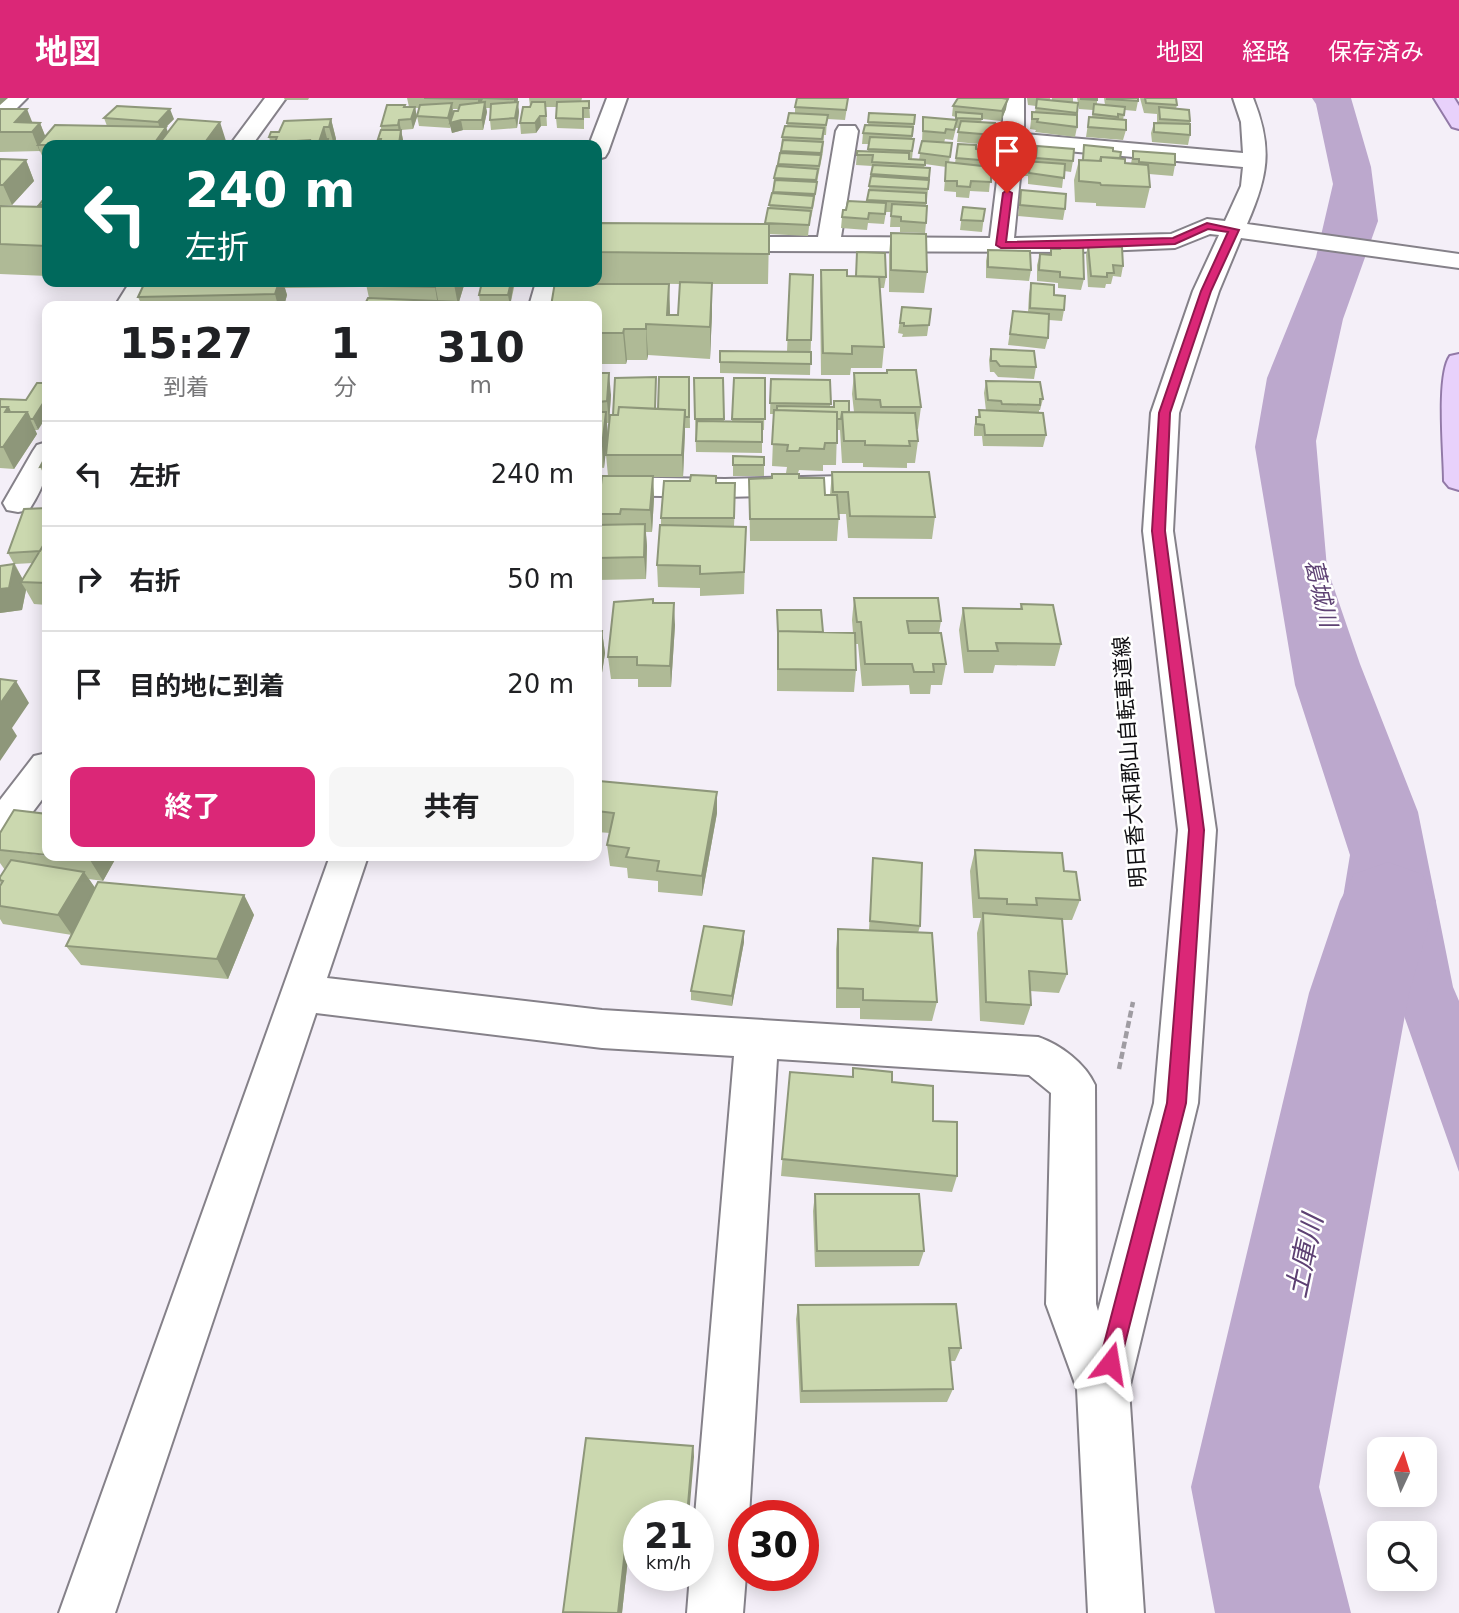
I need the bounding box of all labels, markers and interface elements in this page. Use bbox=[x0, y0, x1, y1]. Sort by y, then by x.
text: 地図 bbox=[35, 32, 101, 71]
text: 地図 bbox=[1156, 38, 1204, 66]
text: 経路 bbox=[1242, 38, 1290, 66]
text: 保存済み bbox=[1328, 38, 1424, 66]
pin bbox=[977, 121, 1037, 193]
icon: arrive bbox=[988, 132, 1026, 170]
text: 240 m bbox=[185, 162, 355, 219]
icon: left bbox=[70, 168, 161, 259]
text: 左折 bbox=[185, 228, 249, 266]
text: 15:27 bbox=[119, 319, 253, 368]
text: 1 bbox=[330, 319, 360, 368]
text: 310 bbox=[437, 323, 525, 372]
text: m bbox=[470, 372, 492, 398]
text: 到着 bbox=[163, 374, 209, 400]
text: 分 bbox=[334, 374, 357, 400]
icon: left bbox=[70, 455, 108, 493]
text: 240 m bbox=[491, 459, 574, 489]
text: 左折 bbox=[129, 461, 181, 491]
water label: 葛城川 bbox=[1300, 556, 1343, 633]
icon: right bbox=[70, 560, 108, 598]
text: 50 m bbox=[507, 564, 574, 594]
text: 右折 bbox=[129, 566, 181, 596]
street label: 明日香大和郡山自転車道線 bbox=[1109, 635, 1151, 889]
icon: arrive bbox=[70, 665, 108, 703]
text: 20 m bbox=[507, 669, 574, 699]
text: 目的地に到着 bbox=[129, 671, 285, 701]
button: 終了 bbox=[70, 767, 315, 847]
button: 共有 bbox=[329, 767, 574, 847]
water label: 土庫川 bbox=[1280, 1209, 1330, 1301]
position arrow bbox=[1073, 1326, 1147, 1400]
north arrow bbox=[1367, 1437, 1437, 1507]
map controls bbox=[1367, 1437, 1437, 1591]
speed limit sign: 30 bbox=[728, 1500, 819, 1591]
text: 21 bbox=[644, 1516, 693, 1556]
button: search bbox=[1367, 1521, 1437, 1591]
text: km/h bbox=[646, 1552, 691, 1573]

